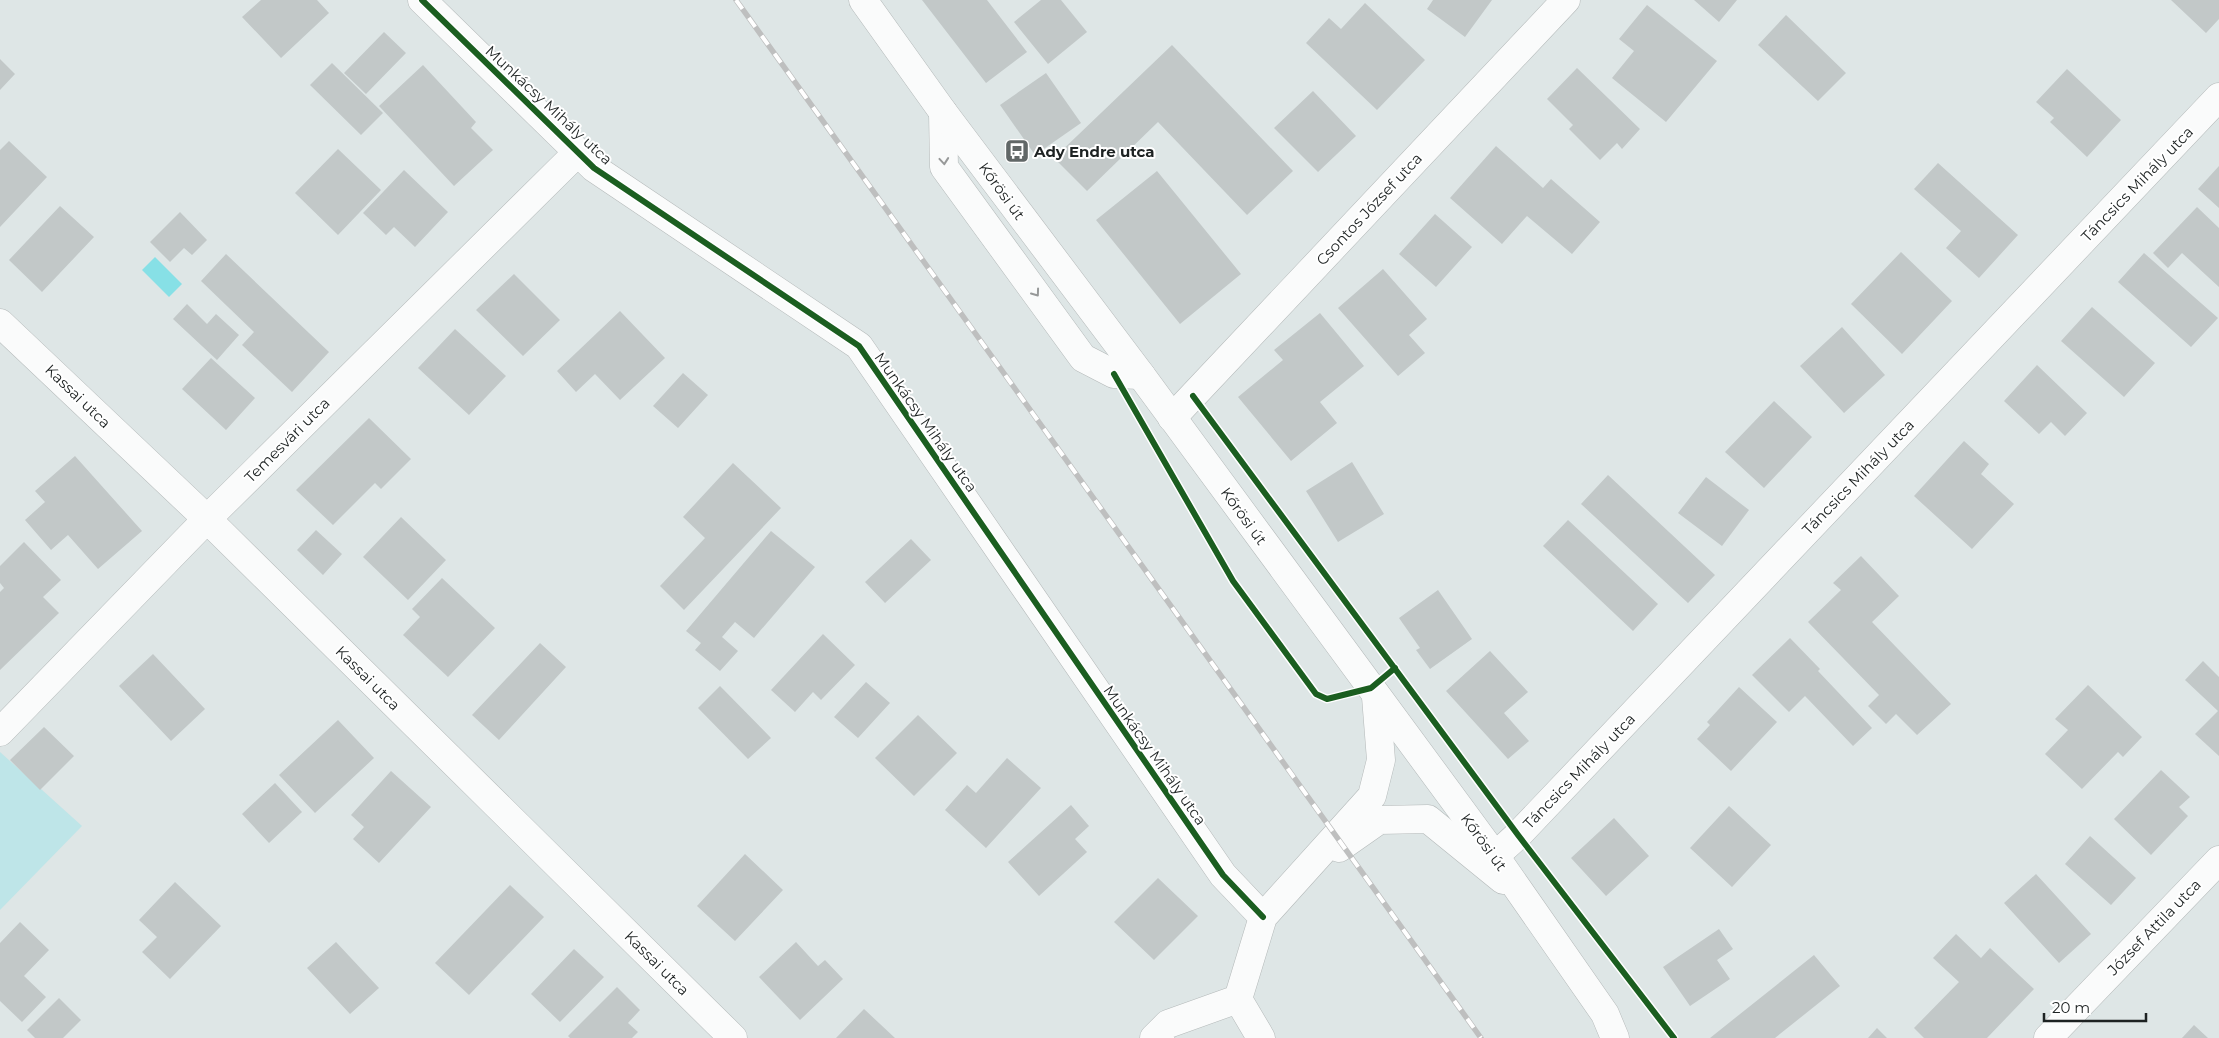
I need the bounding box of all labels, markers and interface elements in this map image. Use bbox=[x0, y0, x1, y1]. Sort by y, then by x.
street label: Munkácsy Mihály utca bbox=[482, 41, 616, 169]
street label: Táncsics Mihály utca bbox=[2077, 122, 2197, 246]
bus stop icon: Ady Endre utca bbox=[1004, 138, 1030, 164]
place label: Ady Endre utca bbox=[1033, 142, 1155, 161]
street label: Csontos József utca bbox=[1312, 149, 1426, 269]
one-way arrow bbox=[938, 157, 949, 165]
street label: Kőrösi út bbox=[975, 159, 1029, 223]
one-way arrow bbox=[1030, 287, 1039, 297]
street label: Munkácsy Mihály utca bbox=[870, 348, 982, 496]
street label: Kassai utca bbox=[41, 360, 115, 432]
street label: Temesvári utca bbox=[240, 393, 334, 487]
street label: Táncsics Mihály utca bbox=[1798, 415, 1918, 539]
street label: Kőrösi út bbox=[1217, 484, 1271, 548]
street label: Kassai utca bbox=[332, 642, 404, 714]
street label: Munkácsy Mihály utca bbox=[1099, 681, 1211, 829]
street label: Táncsics Mihály utca bbox=[1519, 709, 1639, 833]
street label: Kőrösi út bbox=[1457, 810, 1511, 874]
street label: József Attila utca bbox=[2103, 875, 2205, 980]
street label: Kassai utca bbox=[621, 927, 693, 999]
scale bar bbox=[2044, 990, 2146, 1022]
text: 20 m bbox=[2052, 998, 2090, 1017]

